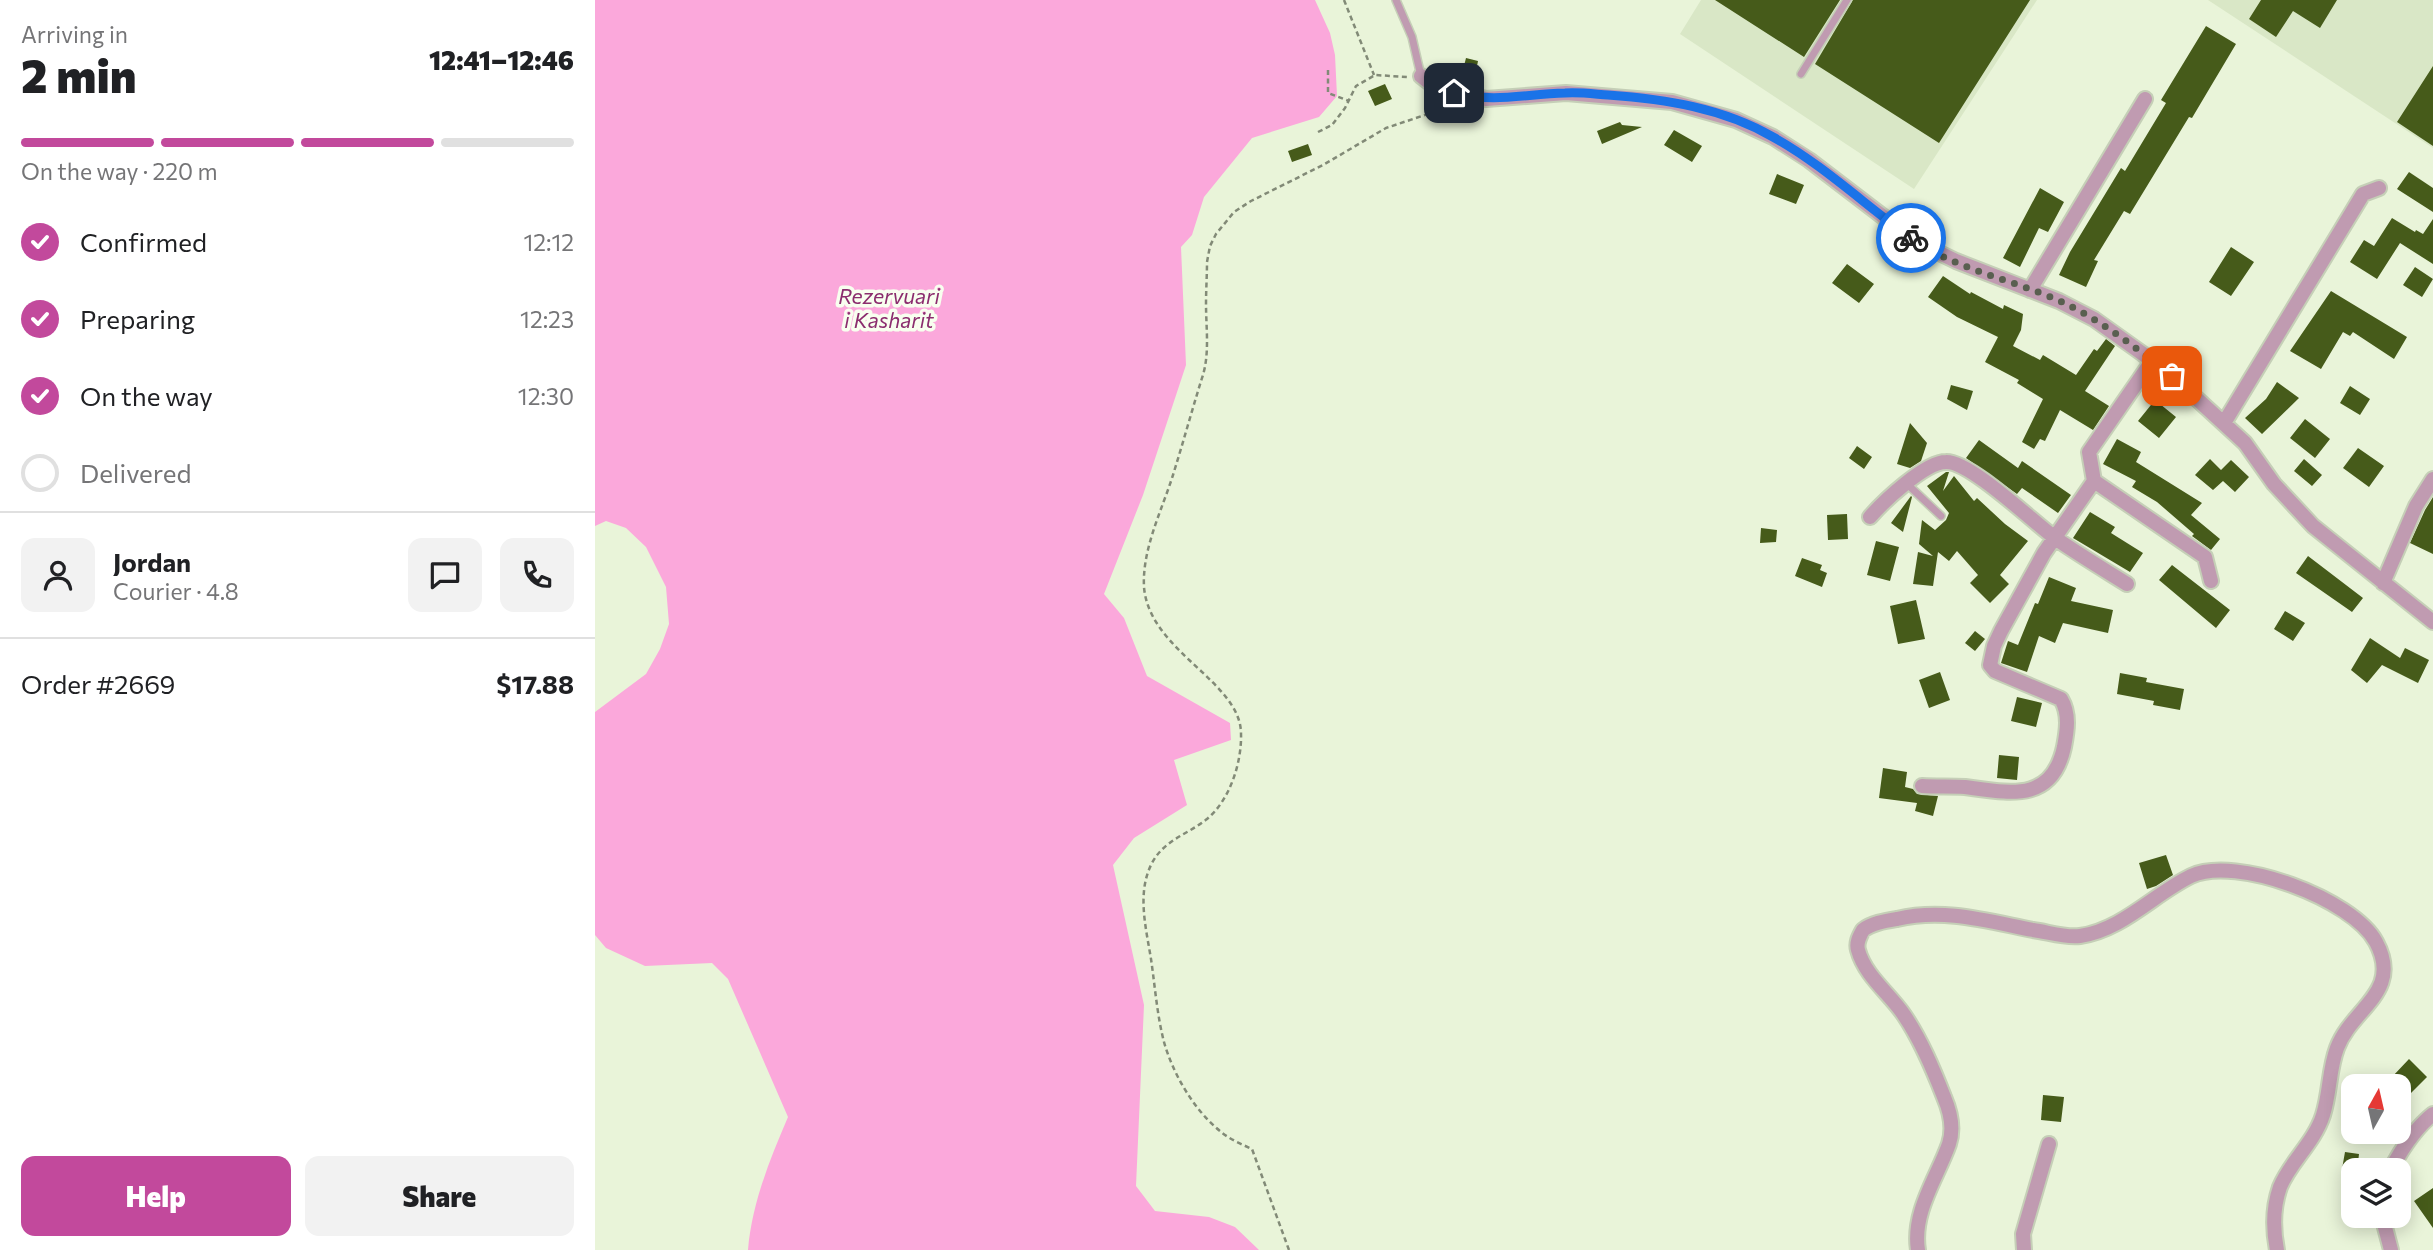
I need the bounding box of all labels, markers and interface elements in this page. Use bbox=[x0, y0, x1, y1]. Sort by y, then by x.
text: Arriving in bbox=[21, 20, 128, 48]
text: 12:41–12:46 bbox=[429, 44, 574, 75]
text: 2 min bbox=[21, 46, 137, 102]
pin bbox=[1424, 63, 1484, 123]
icon: home bbox=[1435, 74, 1473, 112]
text: On the way · 220 m bbox=[21, 157, 218, 185]
courier bbox=[1876, 203, 1946, 273]
icon: bike bbox=[1892, 219, 1930, 257]
icon: check bbox=[21, 223, 59, 261]
text: Confirmed bbox=[80, 226, 207, 257]
text: 12:12 bbox=[523, 228, 574, 256]
water label: Rezervuari i Kasharit bbox=[838, 283, 940, 332]
icon: check bbox=[21, 300, 59, 338]
text: Preparing bbox=[80, 303, 195, 334]
text: 12:23 bbox=[520, 305, 574, 333]
pin bbox=[2142, 346, 2202, 406]
icon: bag bbox=[2153, 357, 2191, 395]
icon: check bbox=[21, 377, 59, 415]
text: On the way bbox=[80, 380, 213, 411]
text: 12:30 bbox=[518, 382, 574, 410]
text: Delivered bbox=[80, 457, 191, 488]
button: person bbox=[21, 538, 95, 612]
button: chat bbox=[408, 538, 482, 612]
button: phone bbox=[500, 538, 574, 612]
text: Jordan bbox=[113, 546, 191, 577]
text: Courier · 4.8 bbox=[113, 577, 239, 605]
text: Order #2669 bbox=[21, 668, 175, 699]
text: $17.88 bbox=[496, 668, 574, 699]
north arrow bbox=[2341, 1074, 2411, 1144]
map controls bbox=[2341, 1074, 2411, 1228]
button: Help bbox=[21, 1156, 291, 1236]
button: Share bbox=[305, 1156, 574, 1236]
button: layers bbox=[2341, 1158, 2411, 1228]

